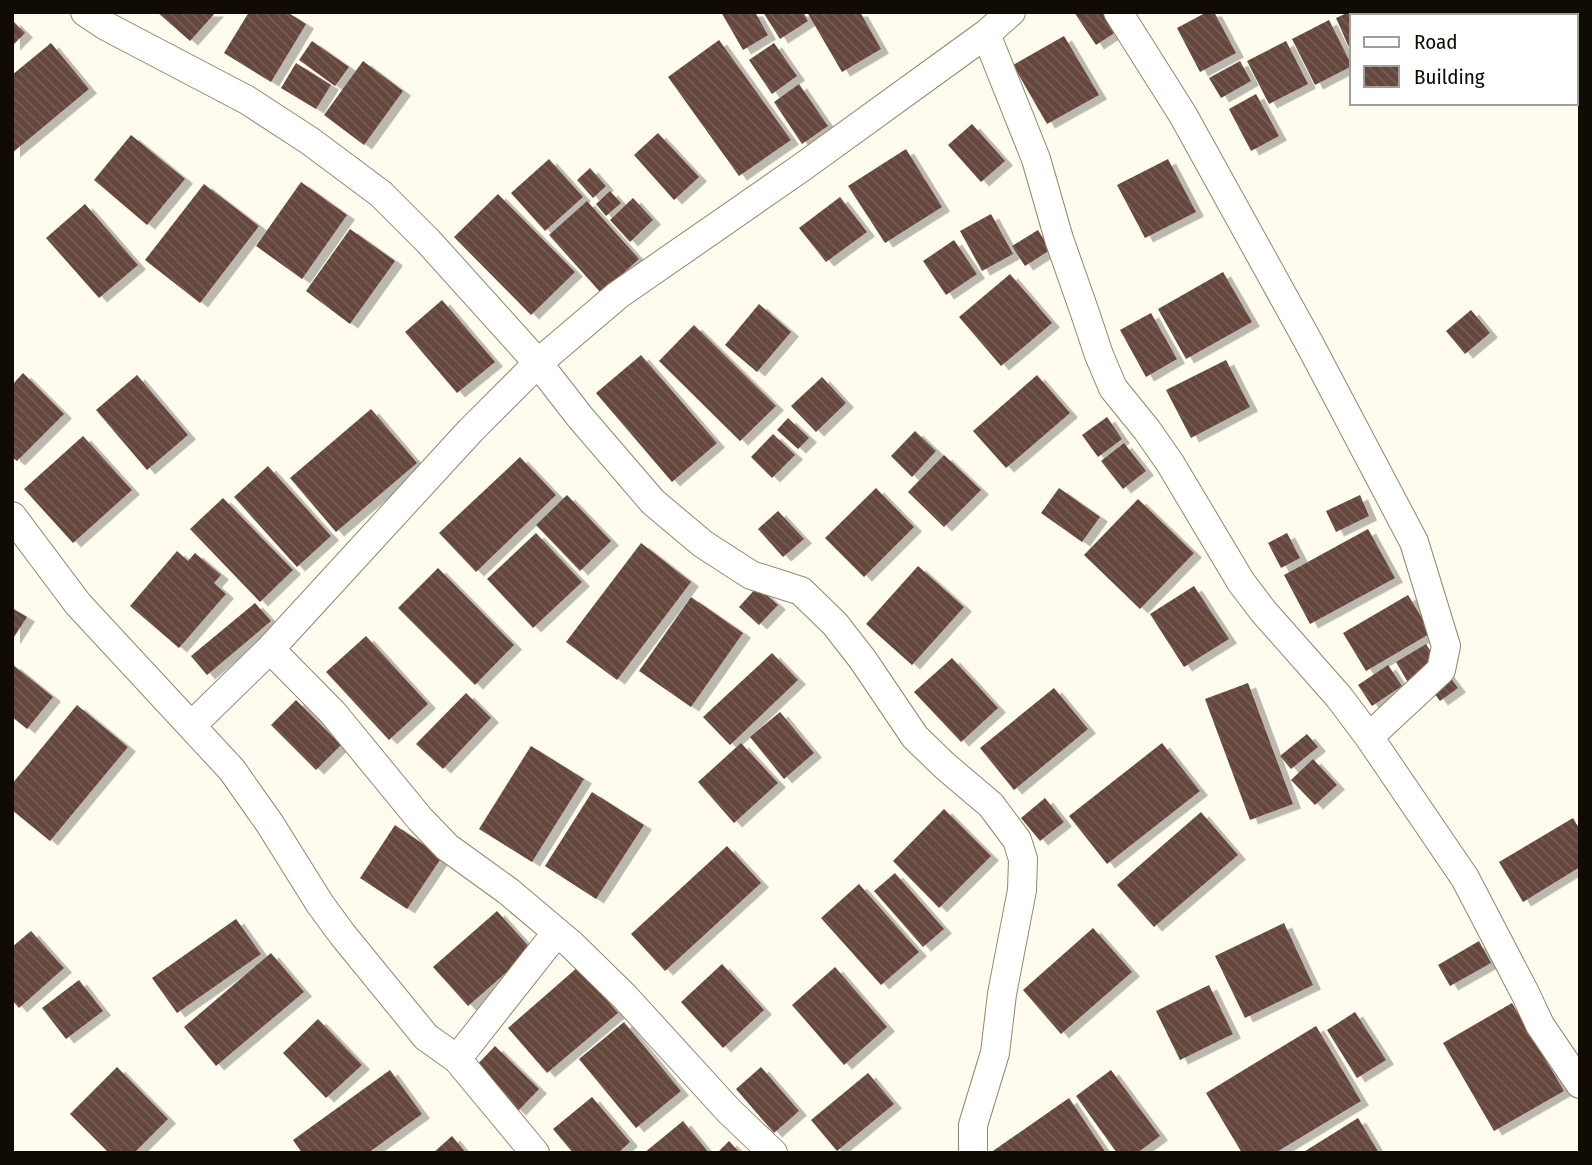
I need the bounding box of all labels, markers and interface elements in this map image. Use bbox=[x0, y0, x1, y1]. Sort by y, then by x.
legend bbox=[1350, 14, 1578, 105]
text: Road bbox=[1414, 29, 1458, 55]
text: Building bbox=[1414, 64, 1485, 90]

